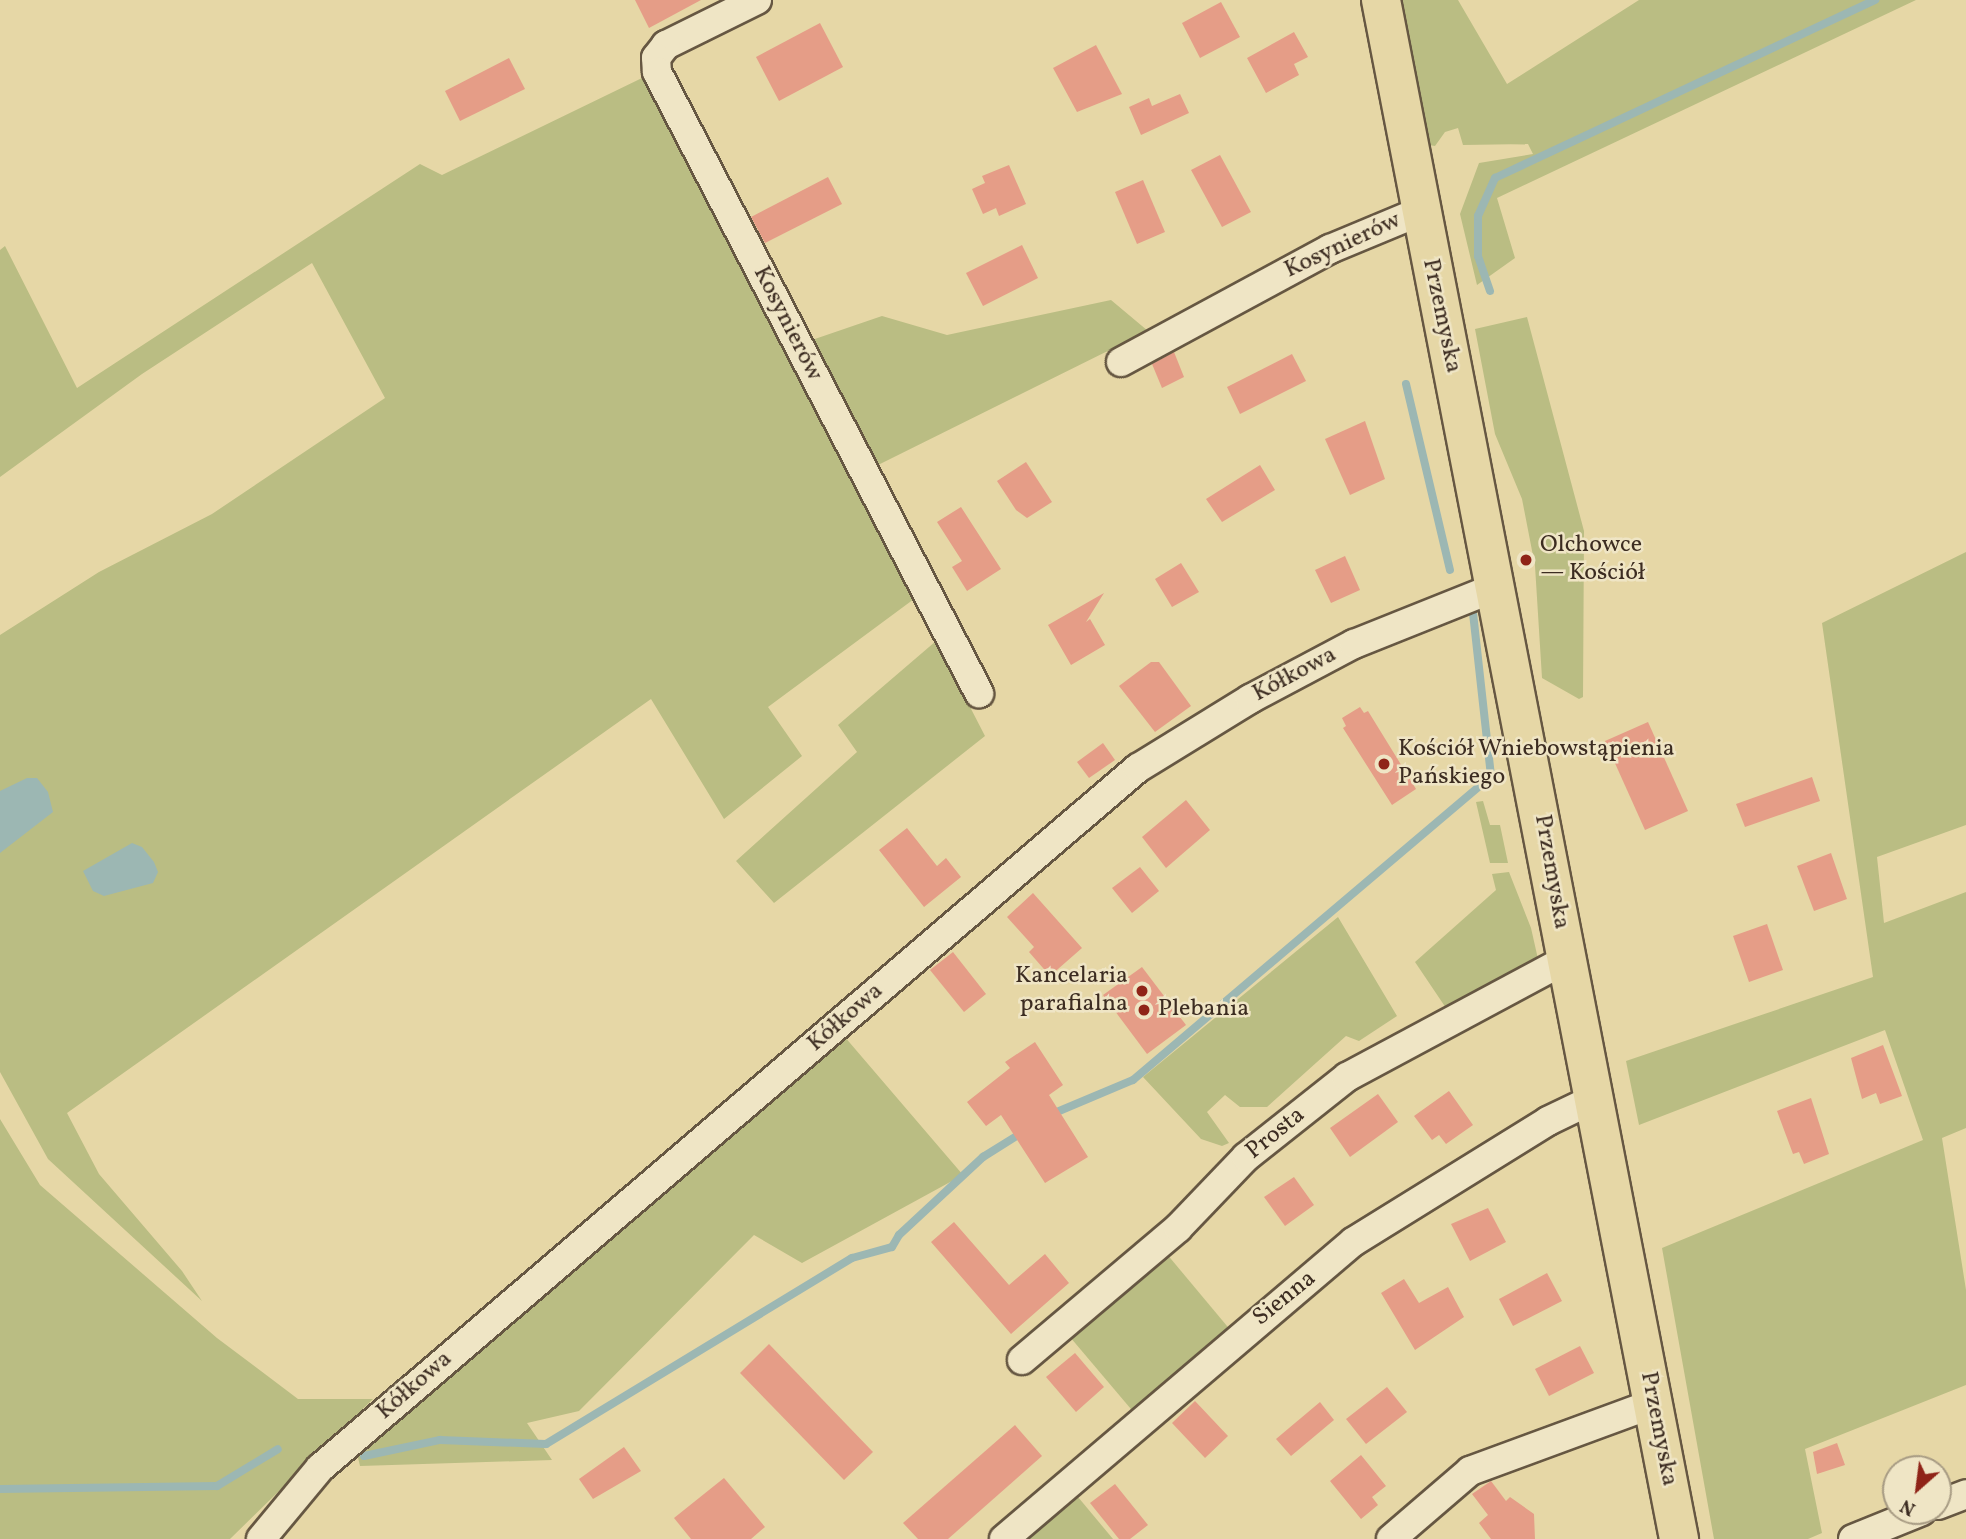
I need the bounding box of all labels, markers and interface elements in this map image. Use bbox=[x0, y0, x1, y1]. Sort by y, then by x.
street label: Kosynierów bbox=[1280, 207, 1406, 285]
street label: Przemyska bbox=[1415, 256, 1467, 376]
street label: Kosynierów bbox=[746, 262, 828, 386]
place label: Olchowce — Kościół bbox=[1540, 532, 1645, 588]
marker: Olchowce — Kościół bbox=[1518, 552, 1534, 568]
street label: Kółkowa bbox=[1248, 641, 1342, 709]
place label: Kościół Wniebowstąpienia Pańskiego bbox=[1398, 736, 1675, 792]
marker: Kościół Wniebowstąpienia Pańskiego bbox=[1376, 756, 1392, 772]
street label: Przemyska bbox=[1527, 812, 1575, 932]
place label: Kancelaria parafialna bbox=[1015, 963, 1128, 1019]
street label: Kółkowa bbox=[802, 977, 890, 1059]
marker: Kancelaria parafialna bbox=[1134, 983, 1150, 999]
place label: Plebania bbox=[1158, 996, 1249, 1024]
marker: Plebania bbox=[1136, 1002, 1152, 1018]
street label: Prosta bbox=[1241, 1102, 1311, 1166]
street label: Sienna bbox=[1248, 1265, 1322, 1333]
street label: Kółkowa bbox=[371, 1345, 459, 1427]
street label: Przemyska bbox=[1633, 1369, 1683, 1489]
north arrow bbox=[1882, 1455, 1952, 1525]
text: N bbox=[1896, 1492, 1920, 1521]

